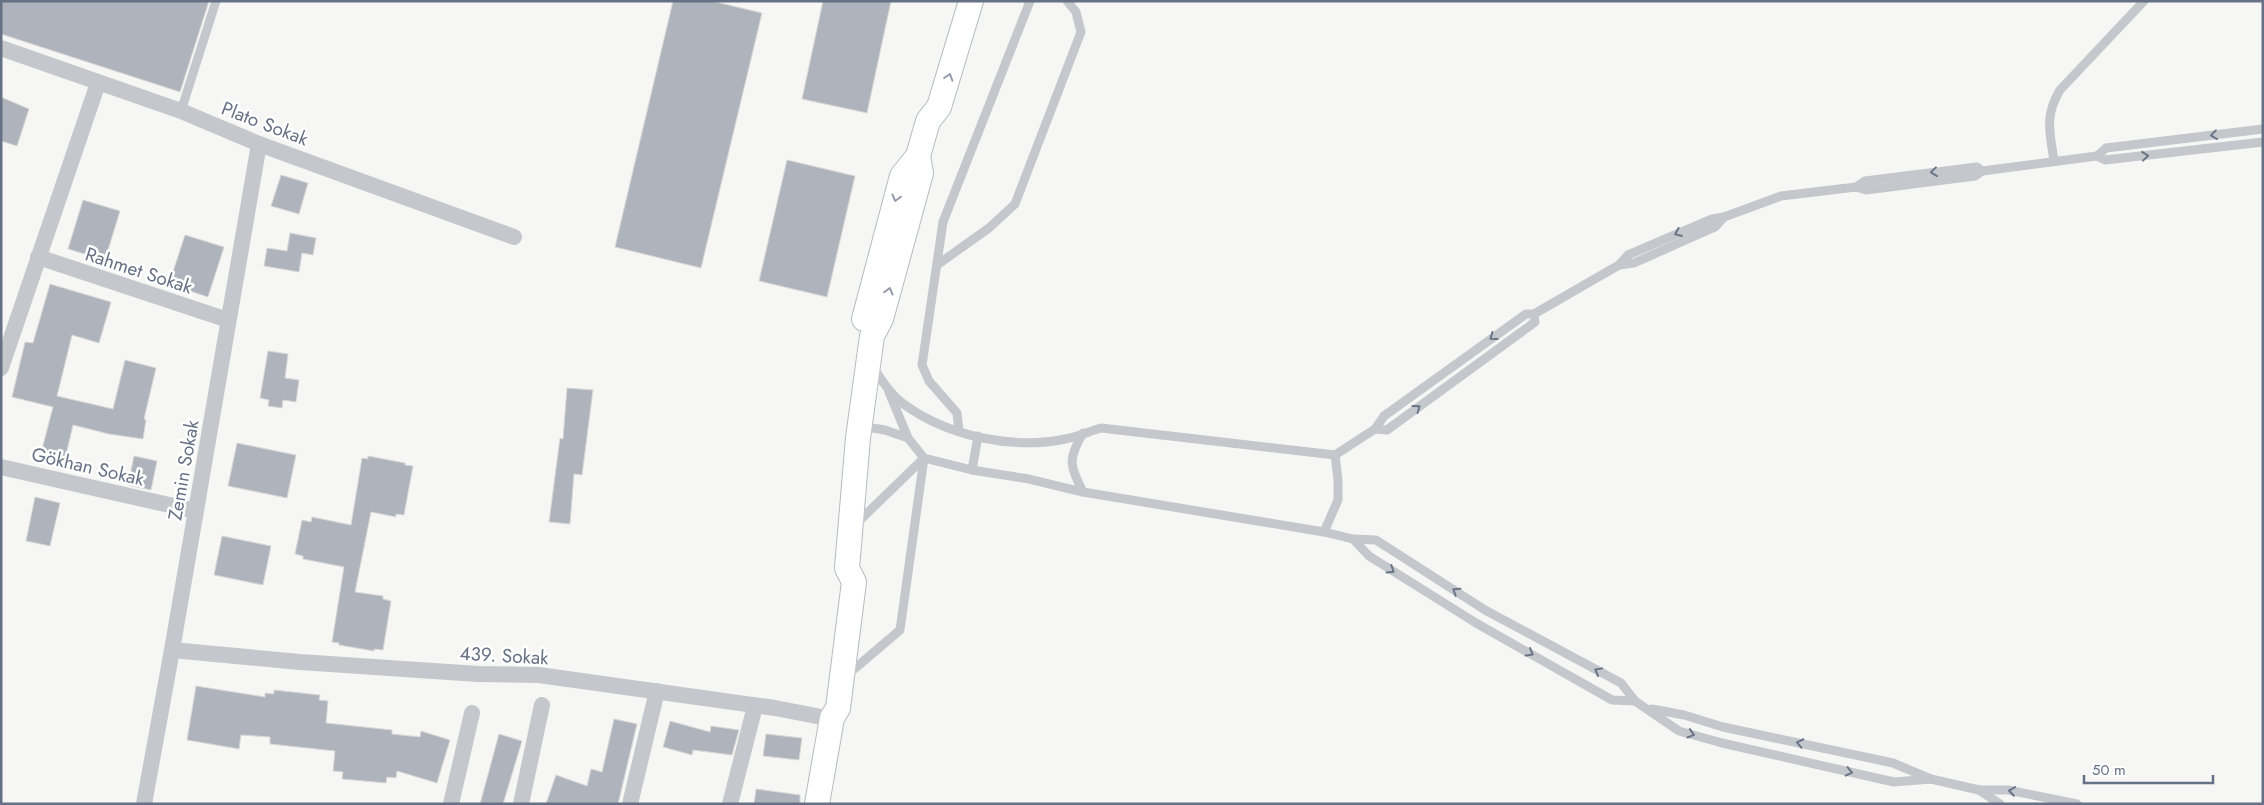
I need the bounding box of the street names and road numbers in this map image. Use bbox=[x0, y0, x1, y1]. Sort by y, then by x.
street label: Plato Sokak bbox=[217, 95, 313, 153]
street label: Rahmet Sokak bbox=[82, 240, 197, 301]
street label: Zemin Sokak bbox=[161, 417, 206, 522]
street label: Gökhan Sokak bbox=[29, 440, 148, 493]
street label: 439. Sokak bbox=[459, 640, 550, 671]

